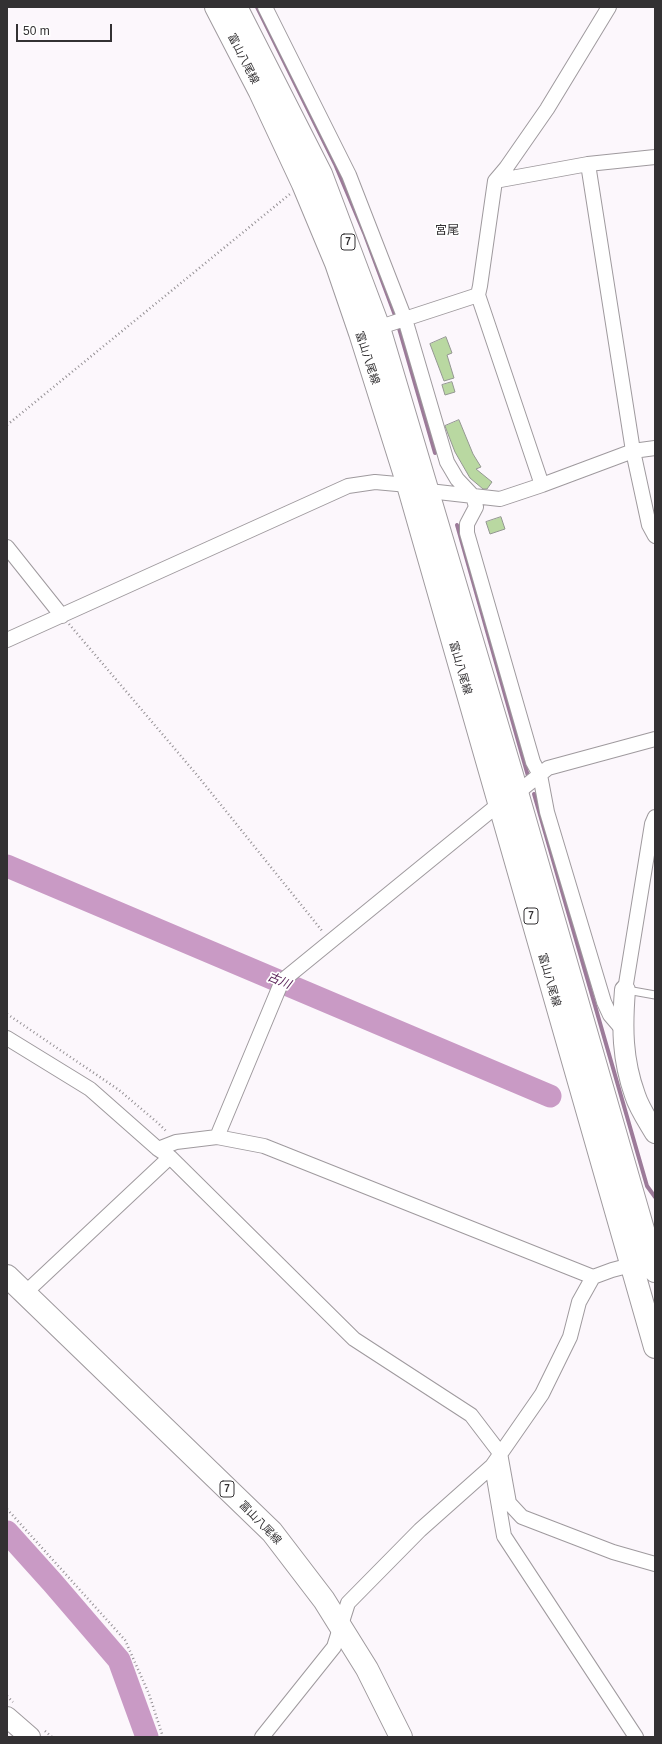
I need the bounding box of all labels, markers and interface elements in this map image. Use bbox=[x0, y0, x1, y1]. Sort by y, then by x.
scale bar bbox=[18, 16, 114, 42]
text: 50 m bbox=[23, 24, 50, 38]
street label: 富山八尾線 bbox=[225, 32, 261, 86]
district label: 宮尾 bbox=[435, 224, 459, 238]
road number: 7 bbox=[341, 234, 355, 250]
street label: 富山八尾線 bbox=[352, 330, 382, 386]
street label: 富山八尾線 bbox=[446, 640, 474, 696]
road number: 7 bbox=[524, 908, 538, 924]
street label: 富山八尾線 bbox=[535, 952, 563, 1008]
water label: 古川 bbox=[265, 970, 293, 992]
road number: 7 bbox=[220, 1481, 234, 1497]
street label: 富山八尾線 bbox=[236, 1499, 284, 1547]

